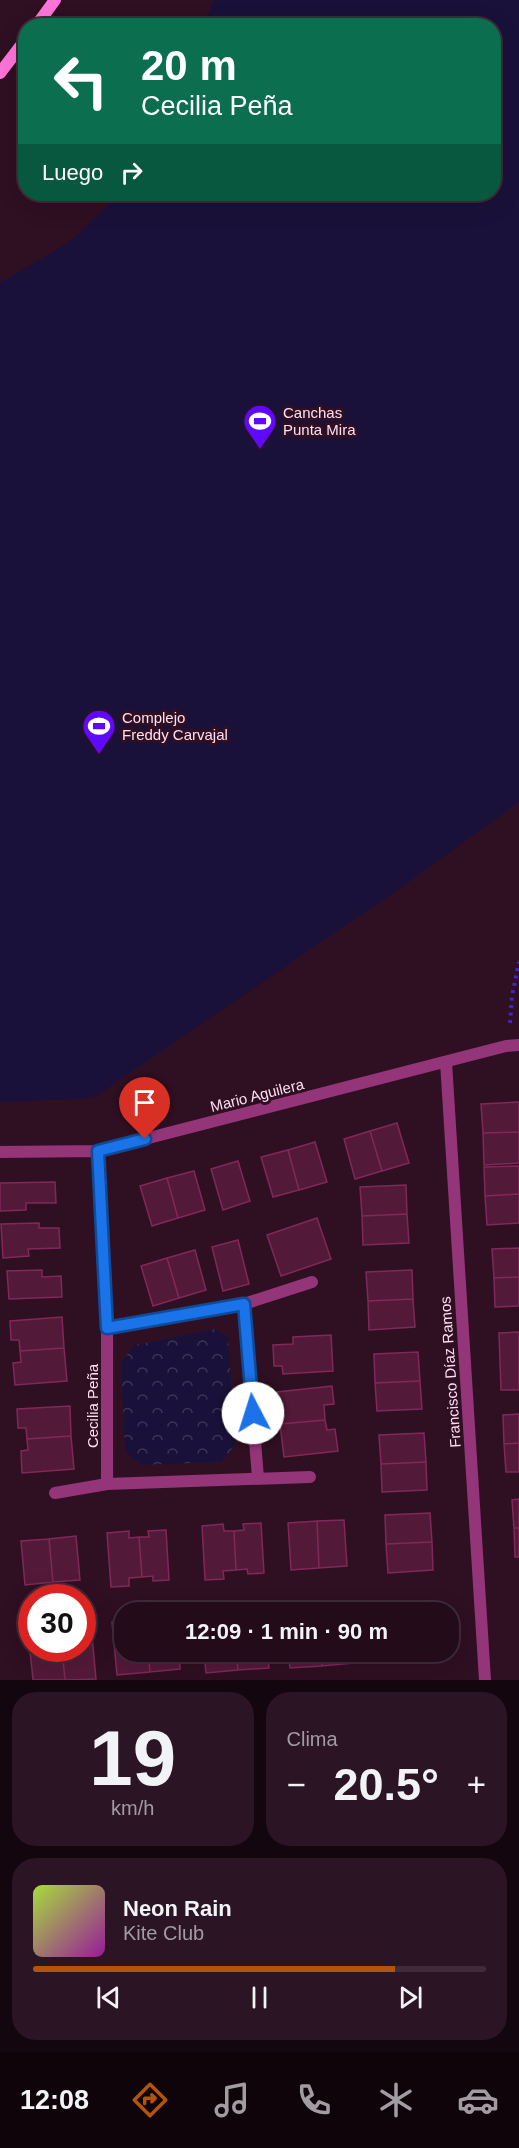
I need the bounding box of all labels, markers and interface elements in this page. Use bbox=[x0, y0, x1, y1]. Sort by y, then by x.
icon: left bbox=[42, 42, 120, 120]
text: 20 m bbox=[141, 42, 237, 89]
text: Cecilia Peña bbox=[141, 91, 293, 121]
icon: right bbox=[115, 156, 148, 189]
text: Luego bbox=[42, 160, 103, 185]
sports icon: Canchas Punta Mira bbox=[242, 403, 278, 450]
place label: Canchas Punta Mira bbox=[283, 404, 356, 438]
sports icon: Complejo Freddy Carvajal bbox=[81, 708, 117, 755]
place label: Complejo Freddy Carvajal bbox=[122, 709, 228, 743]
street label: Mario Aguilera bbox=[208, 1075, 306, 1115]
pin bbox=[119, 1077, 170, 1139]
icon: arrive bbox=[128, 1086, 161, 1119]
street label: Francisco Díaz Ramos bbox=[436, 1296, 464, 1448]
street label: Cecilia Peña bbox=[84, 1363, 101, 1448]
position arrow bbox=[221, 1381, 285, 1445]
speed limit sign: 30 bbox=[18, 1584, 96, 1662]
text: 12:09 · 1 min · 90 m bbox=[185, 1619, 388, 1644]
text: 19 bbox=[89, 1714, 176, 1802]
text: Clima bbox=[287, 1728, 338, 1750]
text: 20.5° bbox=[333, 1759, 439, 1810]
text: − bbox=[287, 1766, 306, 1803]
text: + bbox=[467, 1766, 486, 1803]
text: km/h bbox=[111, 1797, 154, 1819]
text: Neon Rain bbox=[123, 1896, 232, 1921]
text: Kite Club bbox=[123, 1922, 204, 1944]
icon: previous bbox=[92, 1981, 125, 2014]
icon: pause bbox=[243, 1981, 276, 2014]
icon: next bbox=[394, 1981, 427, 2014]
icon: directions bbox=[129, 2079, 171, 2121]
icon: music bbox=[211, 2079, 253, 2121]
icon: phone bbox=[293, 2079, 335, 2121]
icon: climate bbox=[375, 2079, 417, 2121]
icon: car bbox=[457, 2079, 499, 2121]
text: 12:08 bbox=[20, 2085, 89, 2115]

